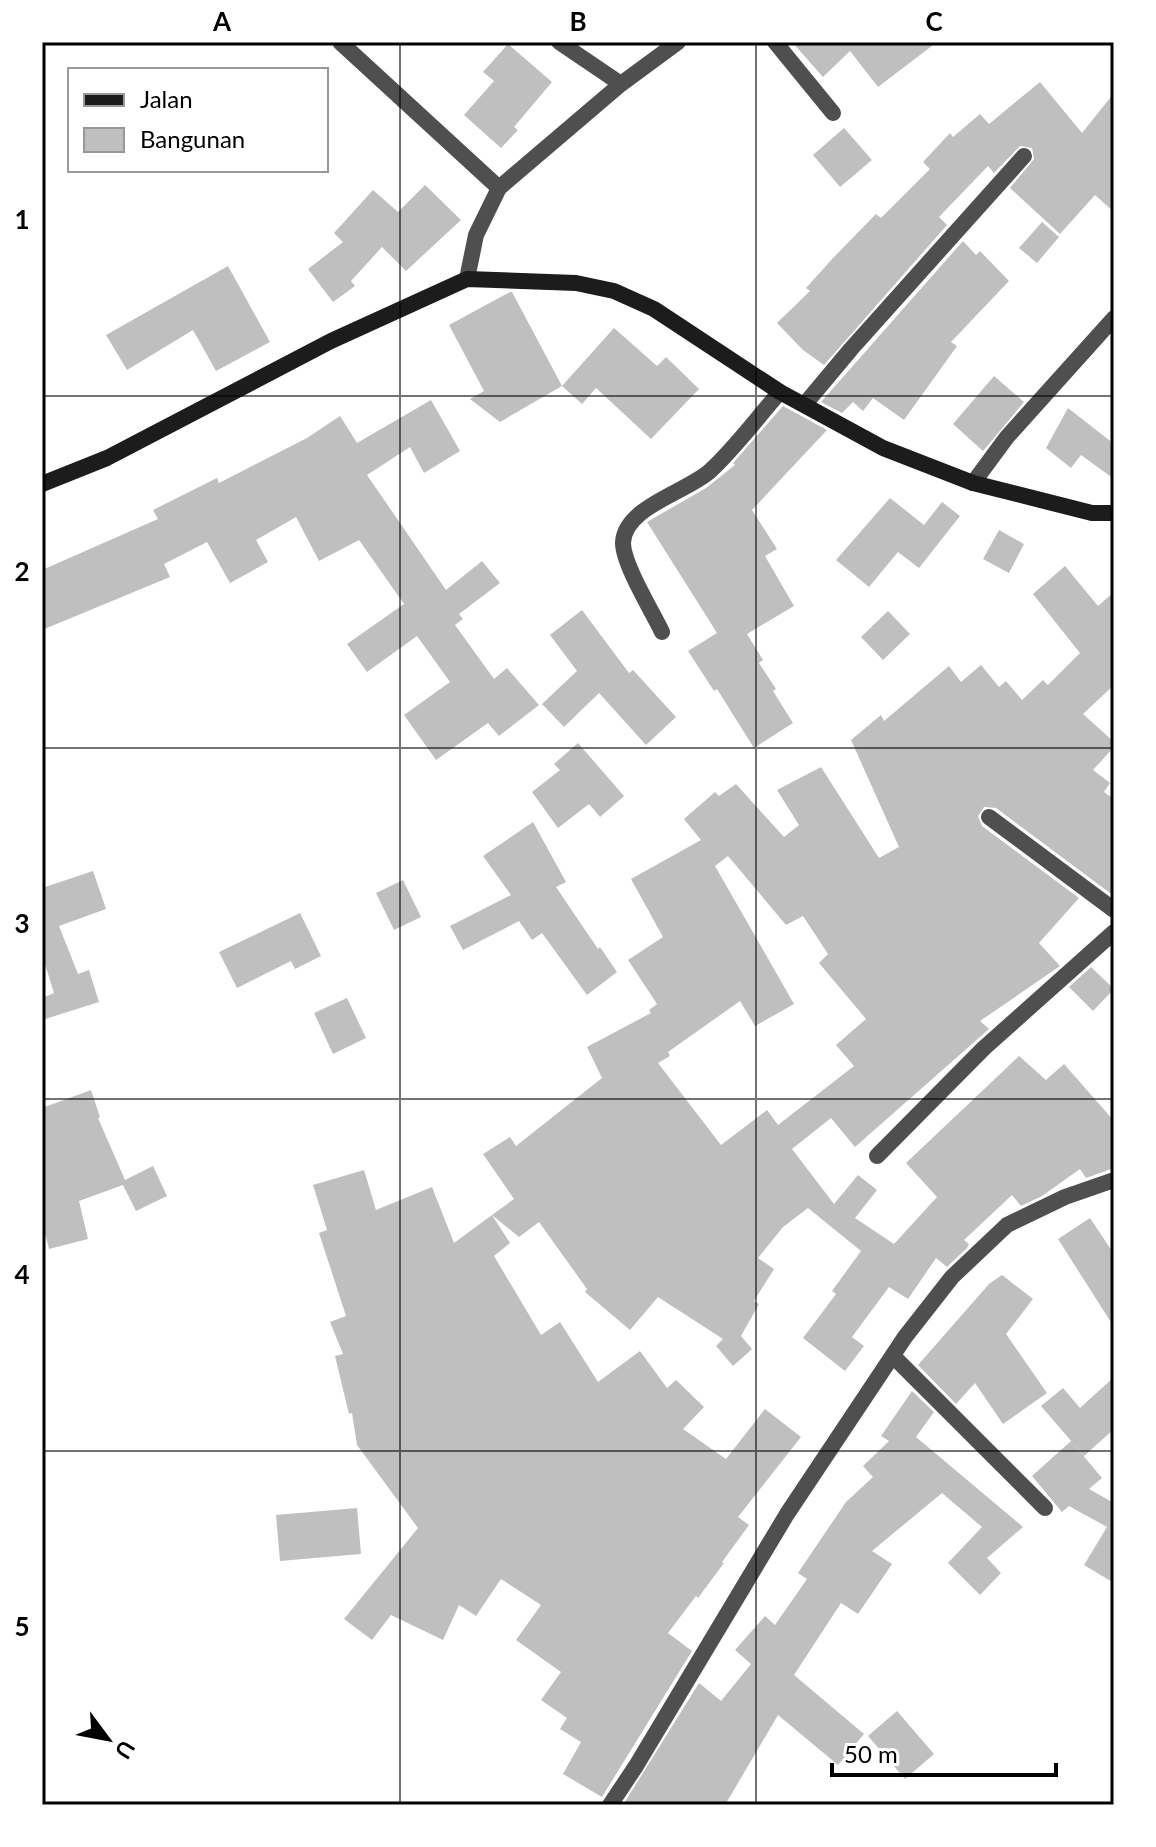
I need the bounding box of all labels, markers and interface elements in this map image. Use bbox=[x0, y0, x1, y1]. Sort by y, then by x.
text: A bbox=[212, 5, 232, 37]
text: B bbox=[569, 5, 587, 37]
text: C bbox=[925, 5, 943, 37]
legend bbox=[68, 68, 328, 172]
text: Jalan bbox=[140, 84, 193, 113]
text: Bangunan bbox=[140, 124, 245, 153]
text: 1 bbox=[14, 203, 30, 235]
text: 2 bbox=[14, 555, 30, 587]
text: 3 bbox=[14, 907, 30, 939]
text: 4 bbox=[14, 1258, 30, 1290]
text: 5 bbox=[14, 1610, 30, 1642]
north arrow bbox=[68, 1699, 148, 1779]
scale bar bbox=[832, 1727, 1056, 1777]
text: U bbox=[110, 1736, 141, 1764]
text: 50 m bbox=[844, 1739, 898, 1768]

